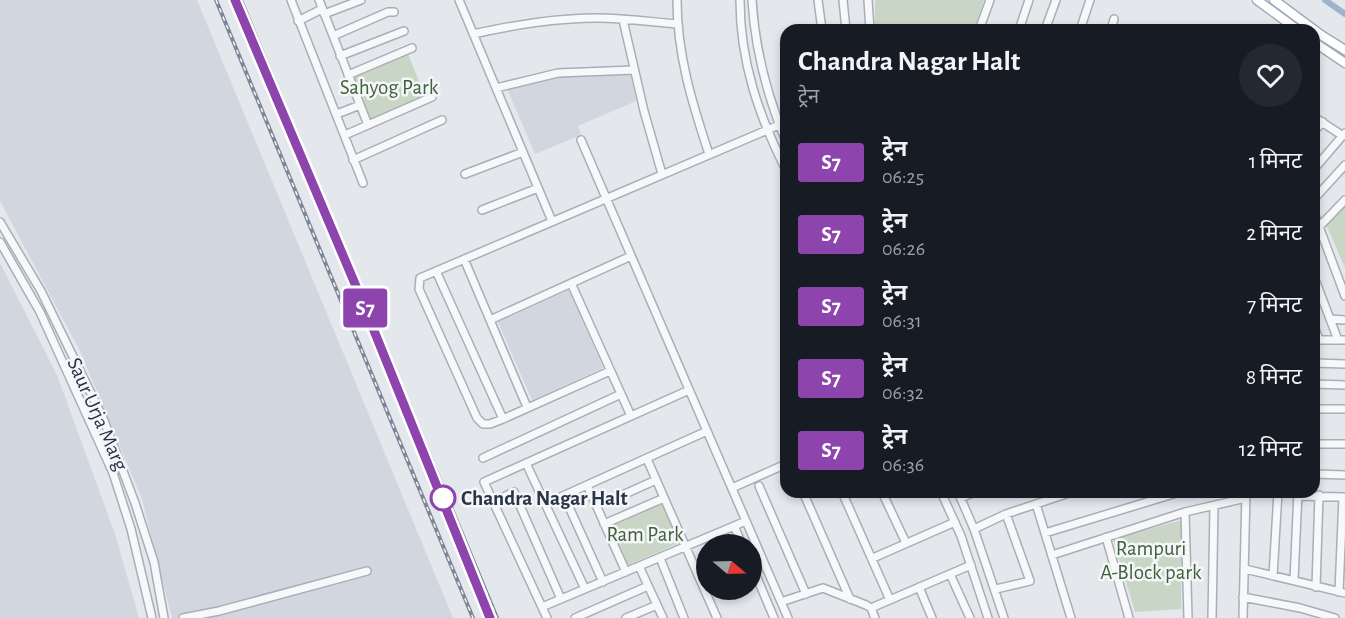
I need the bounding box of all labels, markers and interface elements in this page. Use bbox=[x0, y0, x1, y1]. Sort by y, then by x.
button: heart bbox=[1239, 44, 1302, 107]
text: Chandra Nagar Halt bbox=[798, 48, 1020, 76]
park label: Sahyog Park bbox=[340, 77, 439, 98]
text: ट्रेन bbox=[798, 87, 819, 107]
text: ट्रेन bbox=[882, 138, 907, 160]
text: 1 मिनट bbox=[1249, 150, 1302, 172]
text: S7 bbox=[821, 152, 841, 173]
text: 06:25 bbox=[882, 167, 924, 187]
text: ट्रेन bbox=[882, 210, 907, 232]
text: 2 मिनट bbox=[1246, 222, 1302, 244]
text: S7 bbox=[821, 224, 841, 245]
text: 06:26 bbox=[882, 239, 925, 259]
text: ट्रेन bbox=[882, 282, 907, 304]
line badge: S7 bbox=[338, 288, 392, 328]
text: 7 मिनट bbox=[1247, 294, 1302, 316]
text: S7 bbox=[821, 296, 841, 317]
text: S7 bbox=[355, 298, 375, 319]
text: 06:31 bbox=[882, 311, 922, 331]
text: ट्रेन bbox=[882, 354, 907, 376]
street label: Saur Urja Marg bbox=[63, 355, 132, 474]
text: 8 मिनट bbox=[1246, 366, 1302, 388]
text: S7 bbox=[821, 368, 841, 389]
text: 06:32 bbox=[882, 383, 924, 403]
text: ट्रेन bbox=[882, 426, 907, 448]
text: 12 मिनट bbox=[1239, 438, 1302, 460]
text: S7 bbox=[821, 440, 841, 461]
text: 06:36 bbox=[882, 455, 924, 475]
marker: Chandra Nagar Halt bbox=[430, 485, 456, 511]
place label: Chandra Nagar Halt bbox=[461, 488, 628, 509]
park label: Ram Park bbox=[606, 524, 684, 545]
north arrow bbox=[696, 534, 762, 600]
map controls bbox=[696, 534, 762, 600]
park label: Rampuri A-Block park bbox=[1100, 538, 1202, 583]

